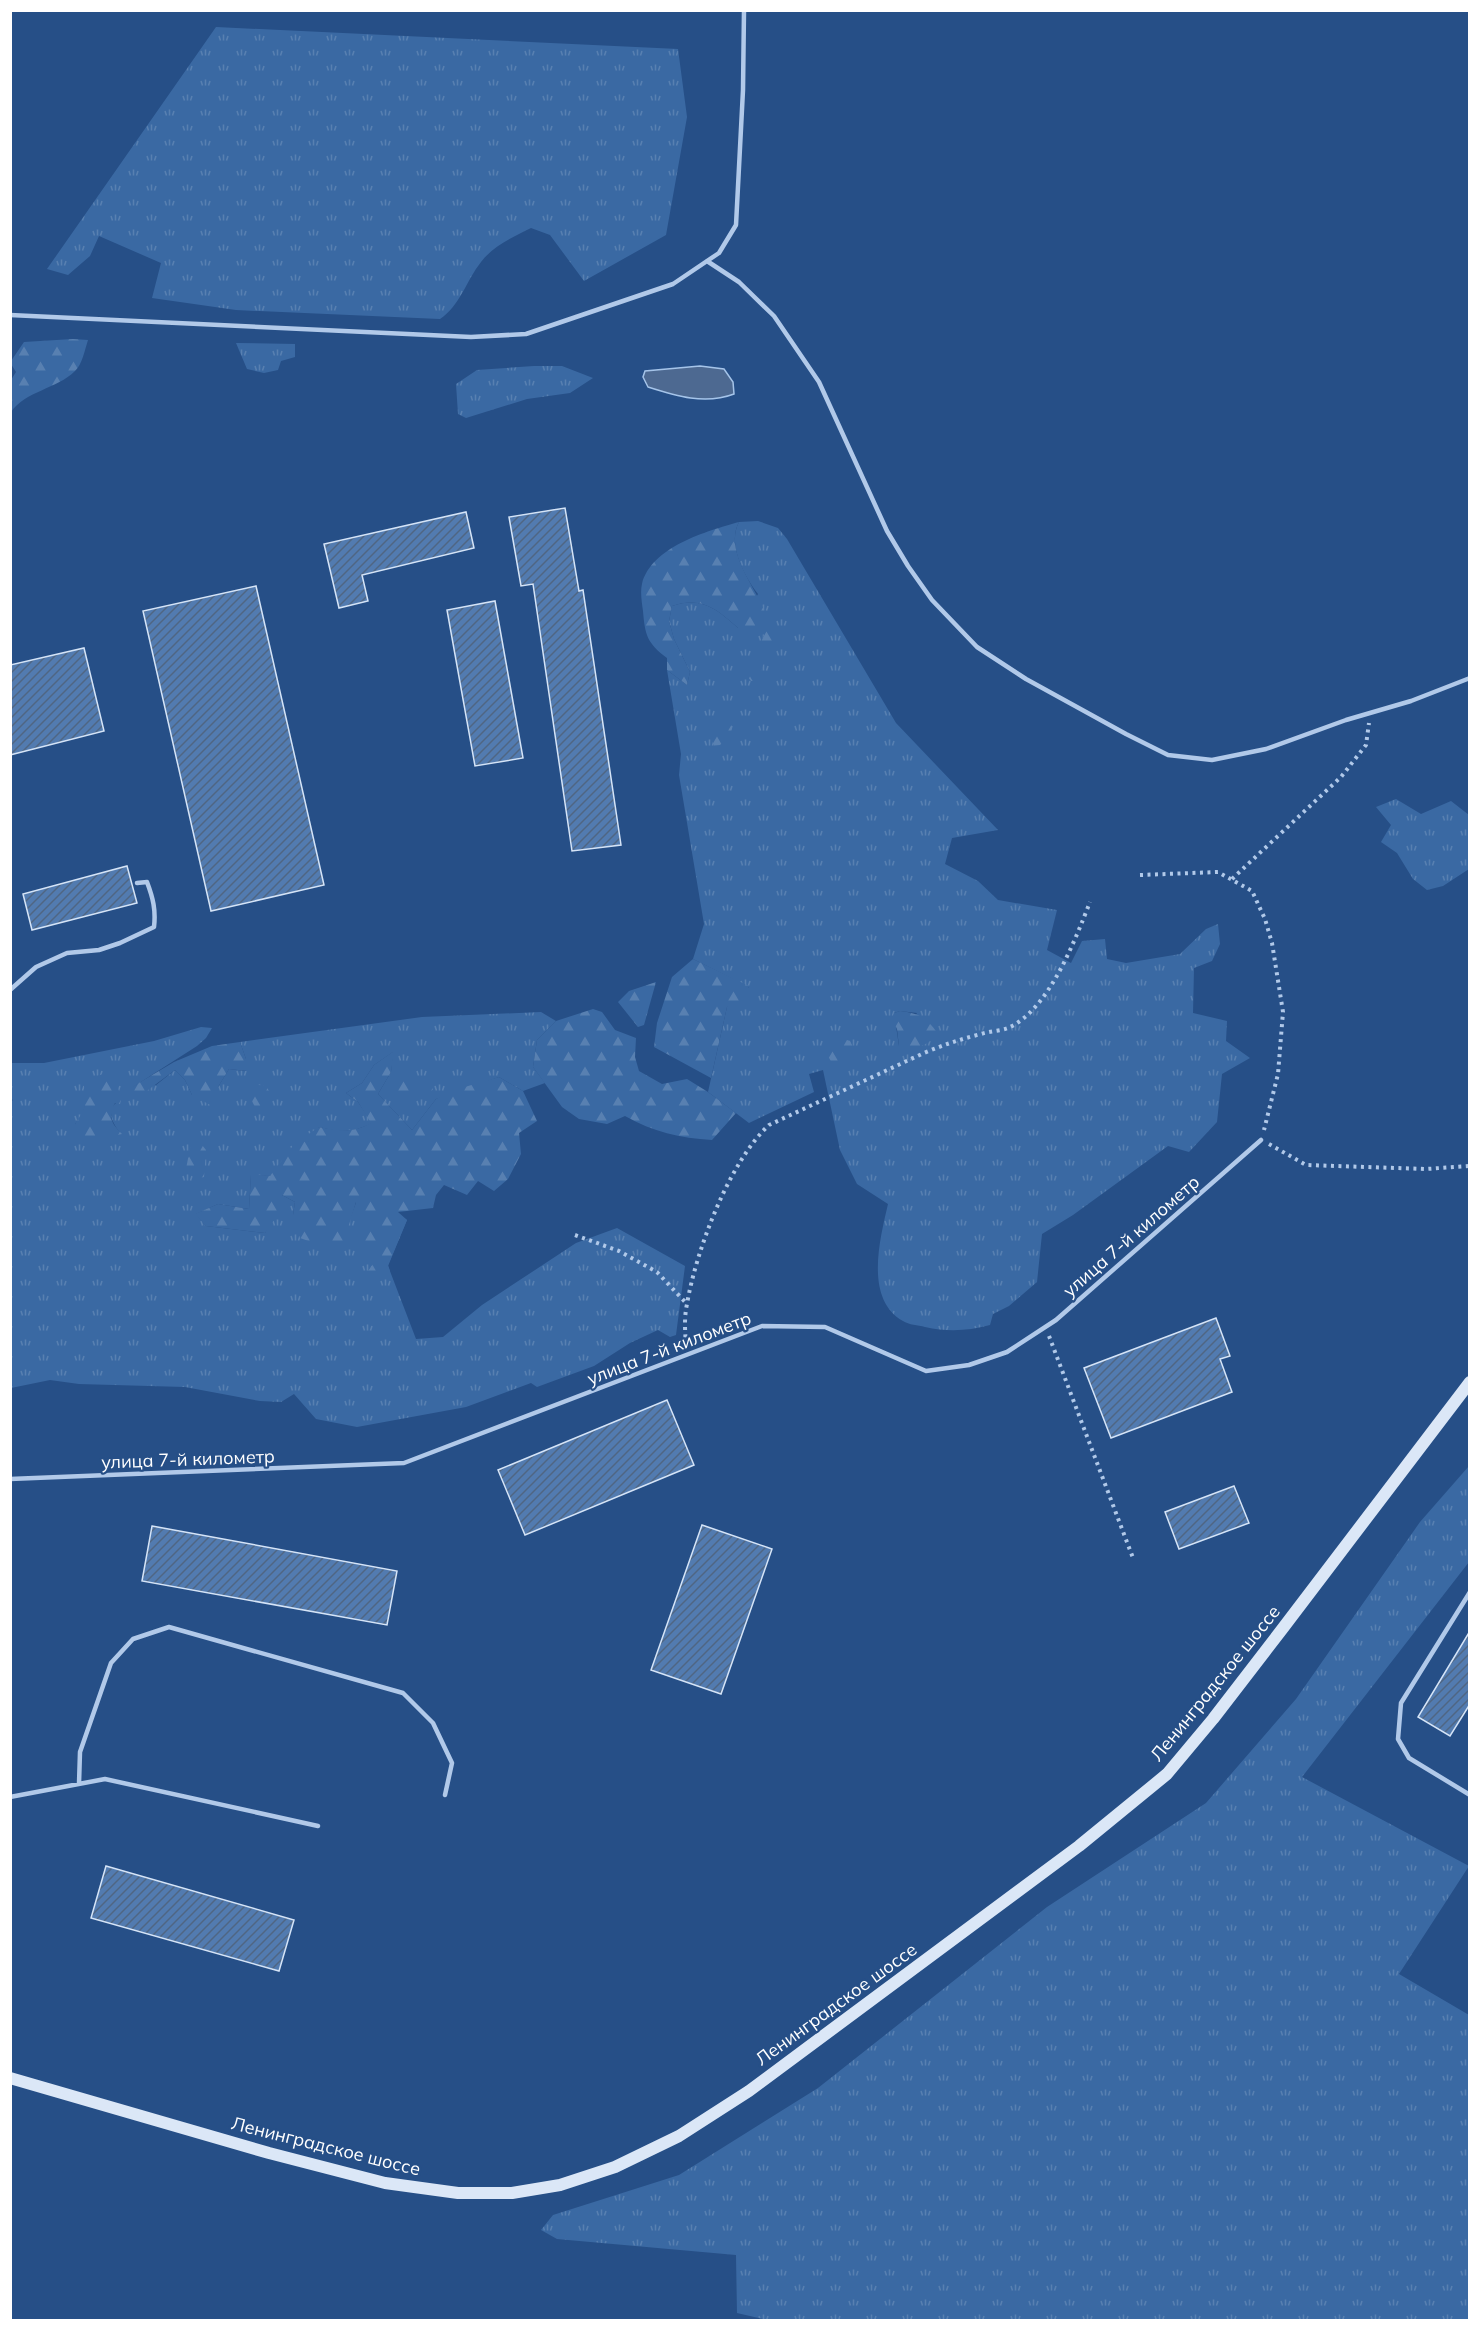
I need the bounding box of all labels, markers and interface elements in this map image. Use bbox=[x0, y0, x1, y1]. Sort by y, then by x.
street label: улица 7-й километр bbox=[1058, 1170, 1204, 1302]
street label: улица 7-й километр bbox=[584, 1306, 754, 1390]
street label: улица 7-й километр bbox=[101, 1444, 275, 1474]
street label: Ленинградское шоссе bbox=[1145, 1600, 1285, 1766]
street label: Ленинградское шоссе bbox=[751, 1938, 921, 2070]
street label: Ленинградское шоссе bbox=[229, 2111, 423, 2181]

